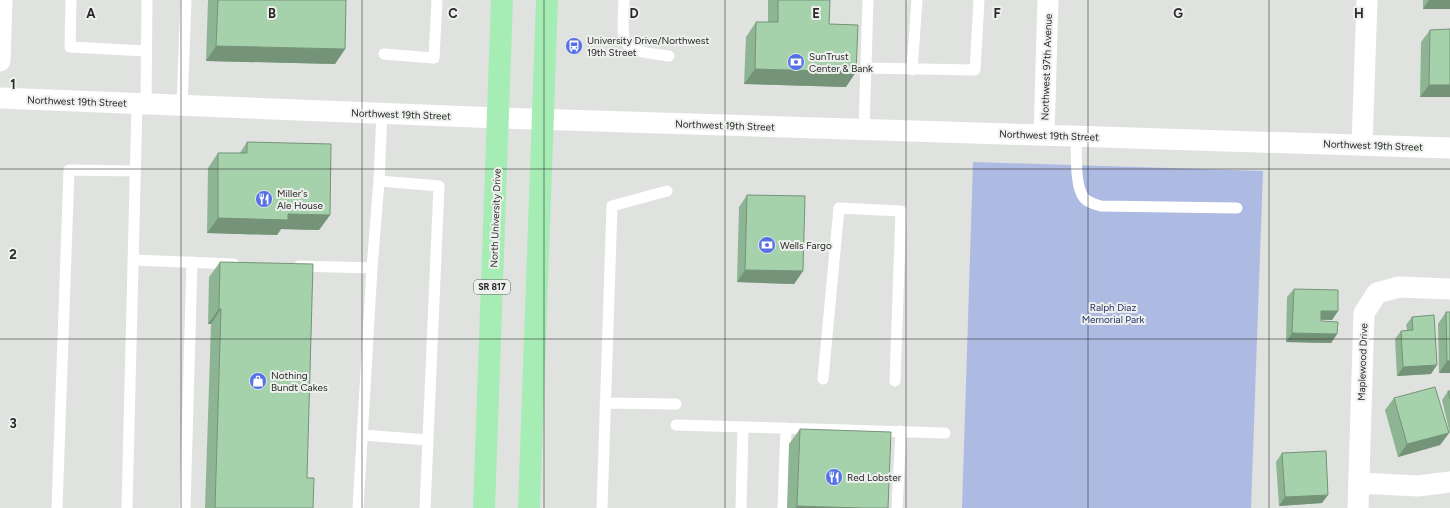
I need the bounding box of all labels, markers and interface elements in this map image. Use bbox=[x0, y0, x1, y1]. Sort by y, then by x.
text: A bbox=[86, 6, 96, 21]
text: B bbox=[268, 6, 276, 21]
text: C bbox=[448, 6, 458, 21]
text: D bbox=[629, 6, 639, 21]
text: E bbox=[812, 6, 820, 21]
text: F bbox=[993, 6, 1001, 21]
text: G bbox=[1173, 6, 1183, 21]
text: H bbox=[1354, 6, 1364, 21]
street label: Northwest 97th Avenue bbox=[1038, 13, 1055, 121]
place label: University Drive/Northwest 19th Street bbox=[587, 34, 709, 59]
bus stop icon: University Drive/Northwest 19th Street bbox=[564, 36, 584, 56]
place label: SunTrust Center & Bank bbox=[809, 50, 873, 75]
bank icon: SunTrust Center & Bank bbox=[786, 52, 806, 72]
text: 1 bbox=[10, 77, 16, 92]
street label: Northwest 19th Street bbox=[27, 93, 127, 110]
street label: Northwest 19th Street bbox=[351, 106, 451, 123]
street label: Northwest 19th Street bbox=[675, 117, 775, 134]
street label: Northwest 19th Street bbox=[999, 127, 1099, 144]
street label: Northwest 19th Street bbox=[1323, 137, 1423, 154]
street label: North University Drive bbox=[487, 168, 504, 268]
place label: Miller's Ale House bbox=[277, 187, 323, 212]
restaurant icon: Miller's Ale House bbox=[254, 189, 274, 209]
bank icon: Wells Fargo bbox=[757, 235, 777, 255]
place label: Wells Fargo bbox=[780, 239, 832, 252]
text: 2 bbox=[9, 247, 17, 262]
road number: SR 817 bbox=[474, 280, 510, 294]
park label: Ralph Diaz Memorial Park bbox=[1082, 301, 1145, 326]
street label: Maplewood Drive bbox=[1355, 322, 1370, 401]
place label: Nothing Bundt Cakes bbox=[271, 369, 328, 394]
shop icon: Nothing Bundt Cakes bbox=[248, 371, 268, 391]
text: 3 bbox=[9, 416, 17, 431]
restaurant icon: Red Lobster bbox=[824, 467, 844, 487]
place label: Red Lobster bbox=[847, 471, 902, 484]

